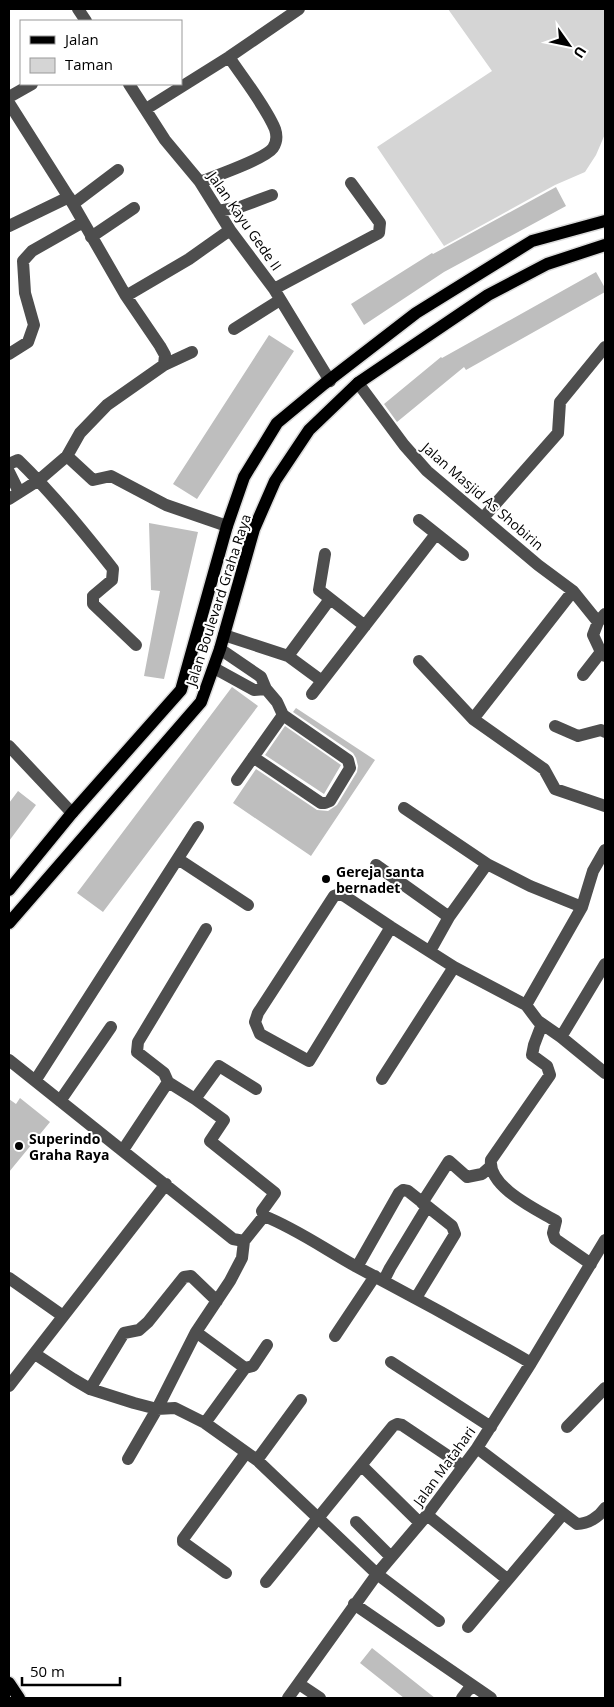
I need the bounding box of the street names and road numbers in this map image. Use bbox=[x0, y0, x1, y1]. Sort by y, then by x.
street label: Jalan Kayu Gede II bbox=[203, 166, 286, 274]
street label: Jalan Masjid As Shobirin bbox=[417, 437, 548, 554]
street label: Jalan Boulevard Graha Raya bbox=[181, 511, 255, 690]
street label: Jalan Matahari bbox=[408, 1422, 479, 1511]

